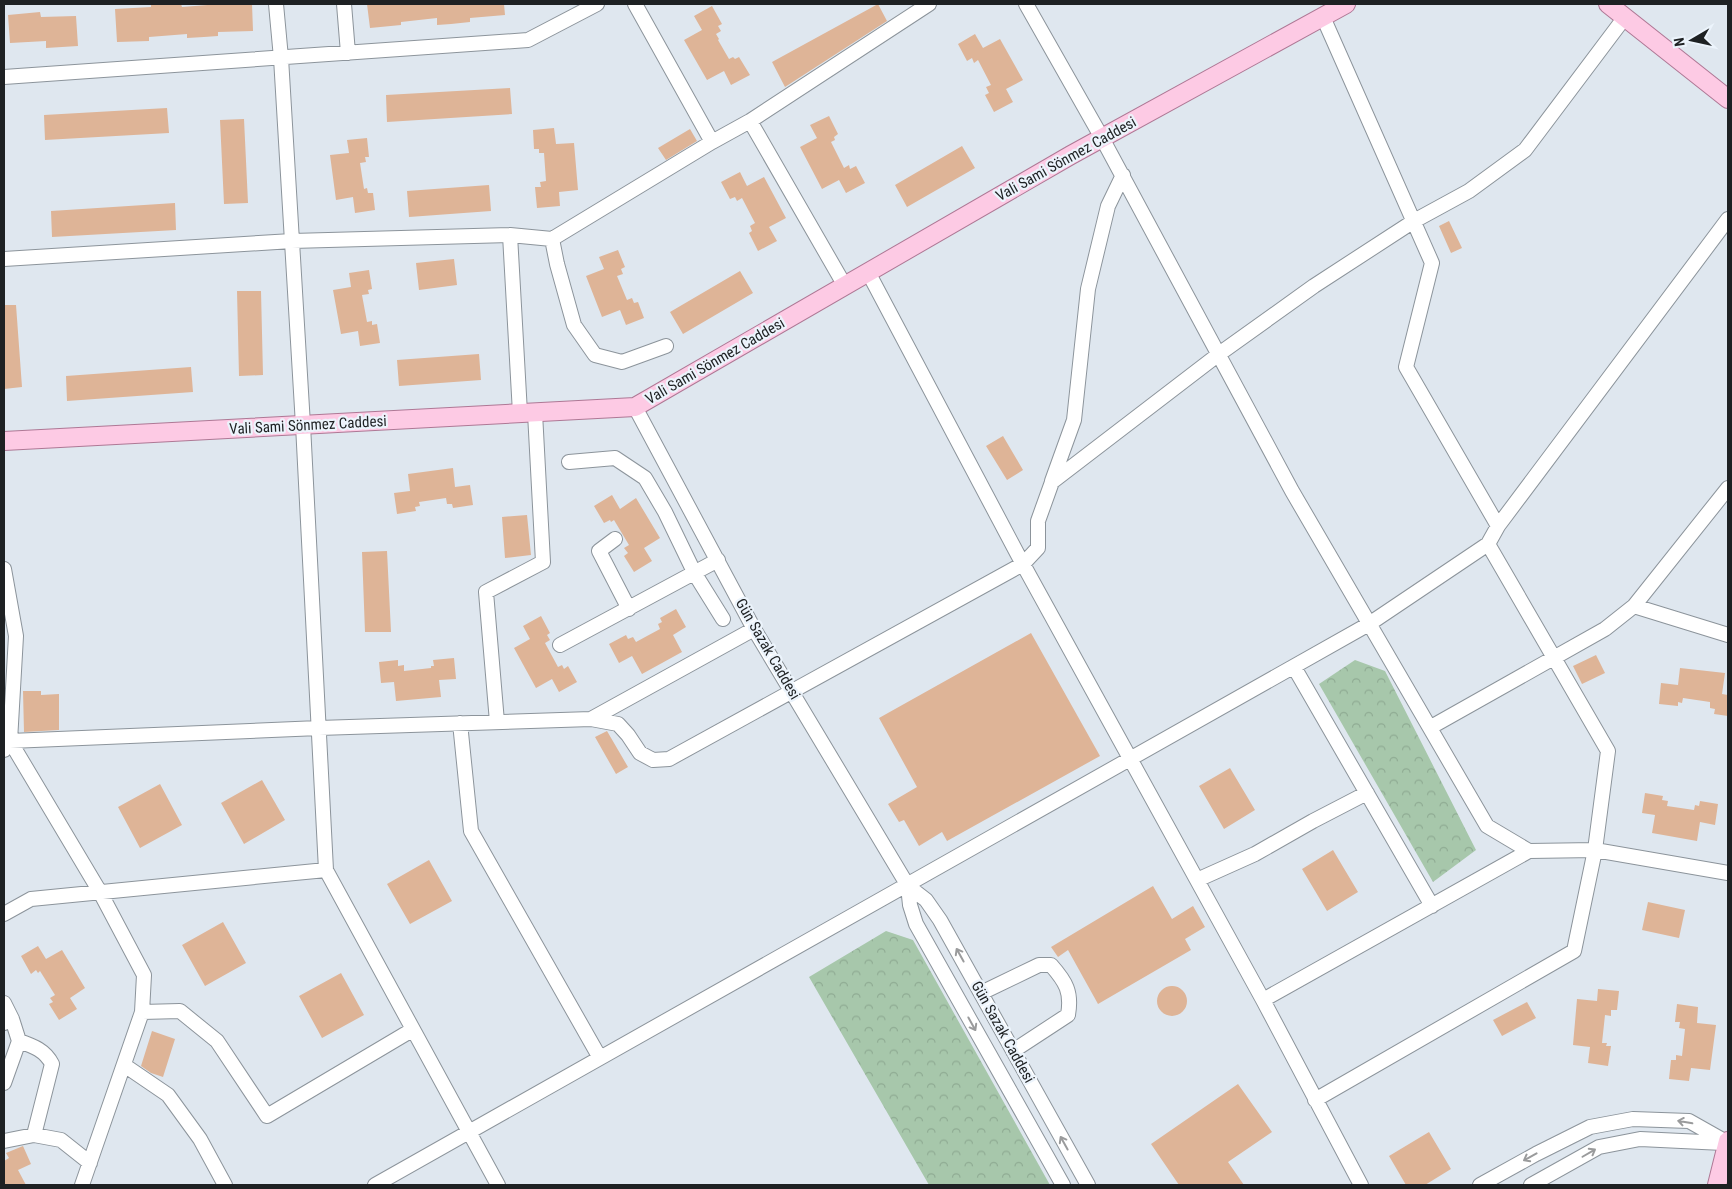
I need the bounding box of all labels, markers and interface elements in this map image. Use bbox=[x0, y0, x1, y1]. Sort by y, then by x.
north arrow bbox=[1667, 15, 1717, 65]
text: N bbox=[1671, 37, 1688, 48]
street label: Vali Sami Sönmez Caddesi bbox=[993, 113, 1139, 205]
street label: Vali Sami Sönmez Caddesi bbox=[642, 314, 788, 408]
street label: Vali Sami Sönmez Caddesi bbox=[229, 412, 387, 438]
street label: Gün Sazak Caddesi bbox=[732, 595, 804, 703]
one-way arrow bbox=[954, 948, 964, 963]
street label: Gün Sazak Caddesi bbox=[968, 978, 1038, 1086]
one-way arrow bbox=[967, 1016, 977, 1031]
one-way arrow bbox=[1677, 1117, 1693, 1127]
one-way arrow bbox=[1059, 1136, 1069, 1150]
one-way arrow bbox=[1581, 1147, 1595, 1157]
one-way arrow bbox=[1523, 1152, 1538, 1162]

